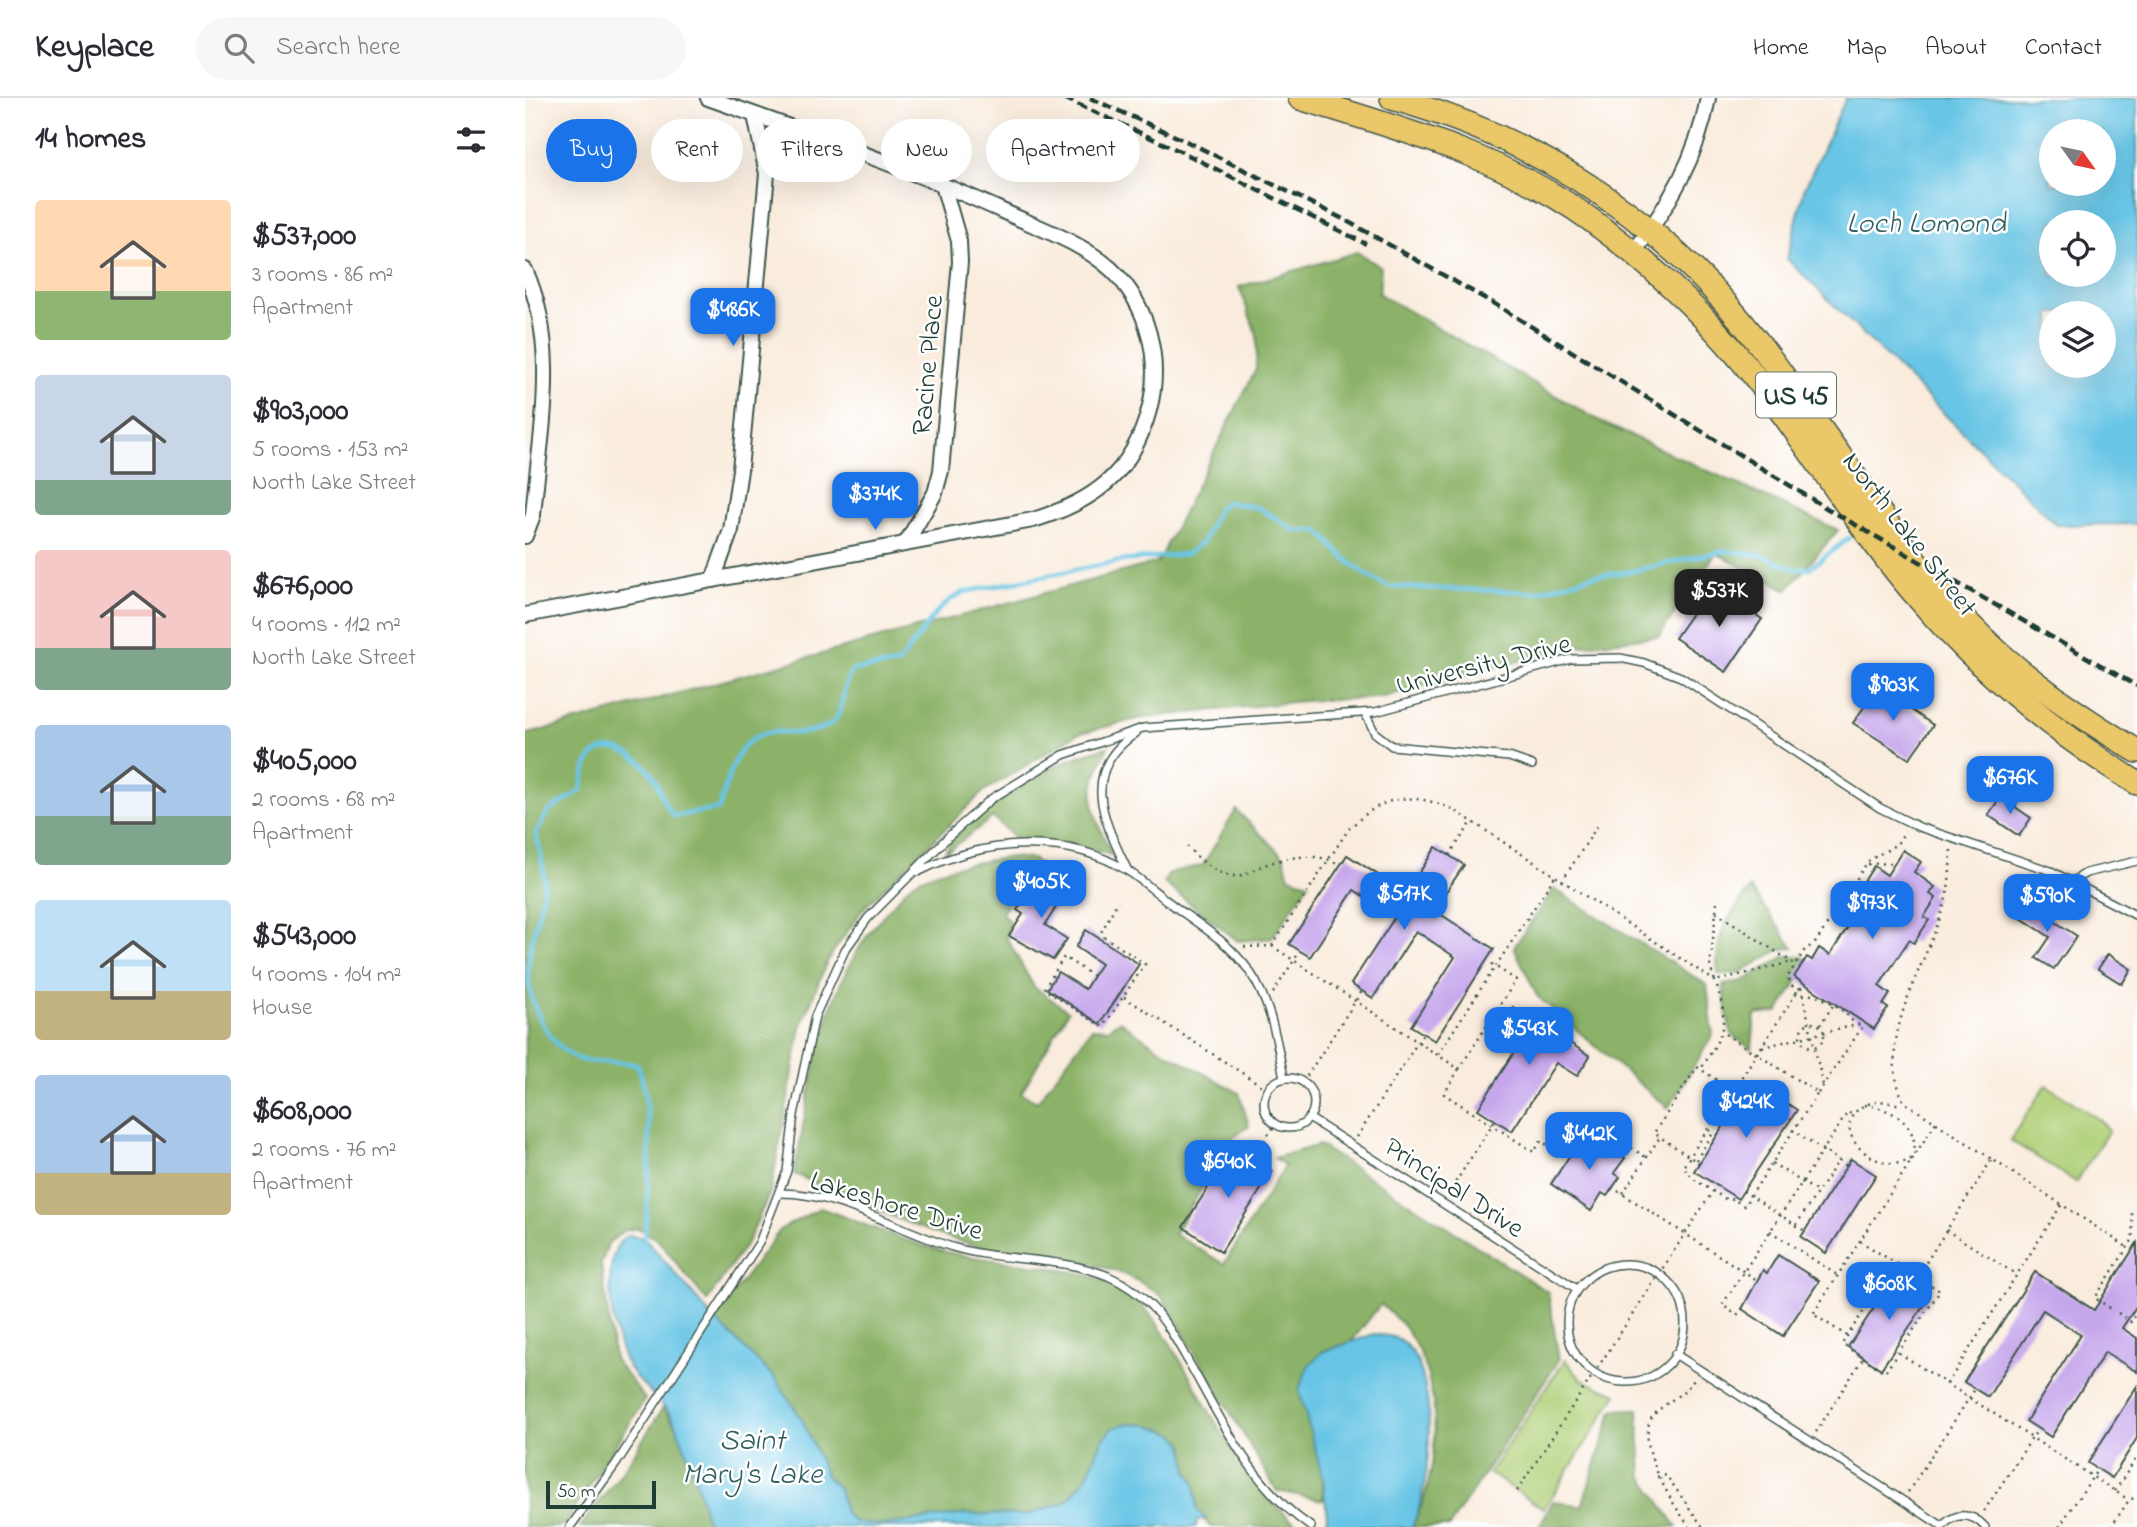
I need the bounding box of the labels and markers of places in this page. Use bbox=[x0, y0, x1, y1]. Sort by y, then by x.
pin: $486K bbox=[684, 288, 782, 348]
pin: $374K bbox=[826, 472, 924, 532]
pin: $537K bbox=[1670, 570, 1768, 629]
pin: $903K bbox=[1844, 664, 1942, 723]
pin: $676K bbox=[1961, 756, 2059, 816]
pin: $405K bbox=[992, 860, 1090, 920]
pin: $517K bbox=[1355, 872, 1453, 932]
pin: $590K bbox=[1998, 874, 2096, 934]
pin: $973K bbox=[1823, 882, 1921, 941]
pin: $543K bbox=[1480, 1007, 1578, 1067]
pin: $424K bbox=[1697, 1080, 1795, 1140]
pin: $442K bbox=[1540, 1112, 1638, 1172]
pin: $640K bbox=[1179, 1140, 1277, 1200]
pin: $608K bbox=[1840, 1262, 1938, 1322]

